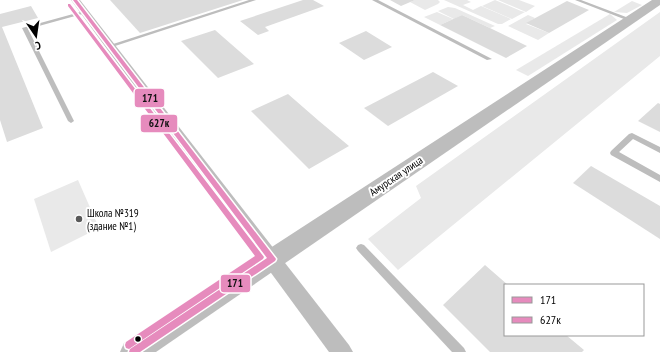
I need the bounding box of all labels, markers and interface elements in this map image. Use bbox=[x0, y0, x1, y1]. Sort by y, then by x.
north arrow bbox=[16, 16, 56, 56]
text: С bbox=[34, 38, 42, 53]
line badge: 171 bbox=[134, 88, 165, 108]
text: 171 bbox=[142, 91, 158, 105]
line badge: 627к bbox=[140, 114, 178, 133]
text: 627к bbox=[149, 116, 170, 130]
street label: Амурская улица bbox=[367, 153, 425, 199]
place label: Школа №319 (здание №1) bbox=[87, 206, 139, 233]
marker: Школа №319 (здание №1) bbox=[74, 214, 84, 224]
line badge: 171 bbox=[220, 274, 251, 293]
text: 171 bbox=[227, 276, 243, 290]
legend bbox=[504, 284, 644, 336]
text: 171 bbox=[540, 292, 556, 307]
text: 627к bbox=[540, 312, 561, 327]
unlabelled marker bbox=[133, 334, 143, 344]

